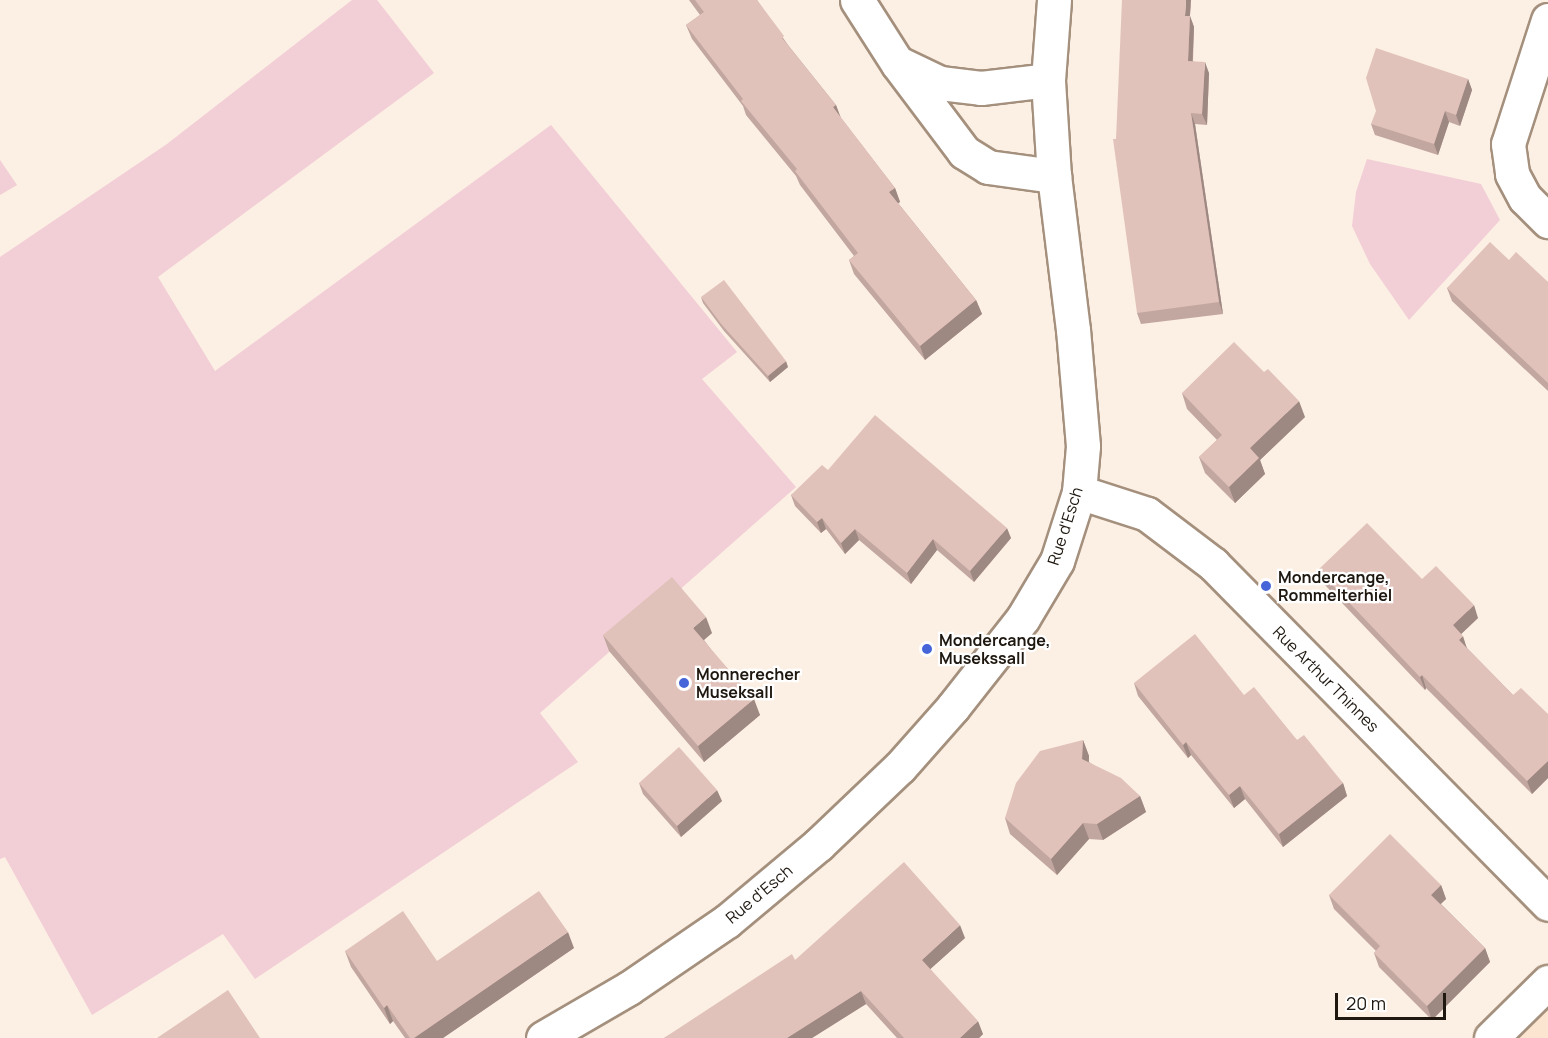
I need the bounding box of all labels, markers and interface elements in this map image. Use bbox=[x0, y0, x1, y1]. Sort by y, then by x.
street label: Rue d'Esch bbox=[1043, 485, 1087, 567]
place label: Mondercange, Rommelterhiel bbox=[1278, 567, 1392, 605]
marker: Mondercange, Rommelterhiel bbox=[1259, 579, 1273, 593]
street label: Rue Arthur Thinnes bbox=[1269, 622, 1383, 736]
place label: Mondercange, Musekssall bbox=[939, 630, 1050, 668]
marker: Mondercange, Musekssall bbox=[920, 642, 934, 656]
place label: Monnerecher Museksall bbox=[696, 664, 800, 702]
marker: Monnerecher Museksall bbox=[677, 676, 691, 690]
street label: Rue d'Esch bbox=[722, 861, 796, 927]
scale bar bbox=[1338, 981, 1449, 1019]
text: 20 m bbox=[1346, 991, 1386, 1015]

